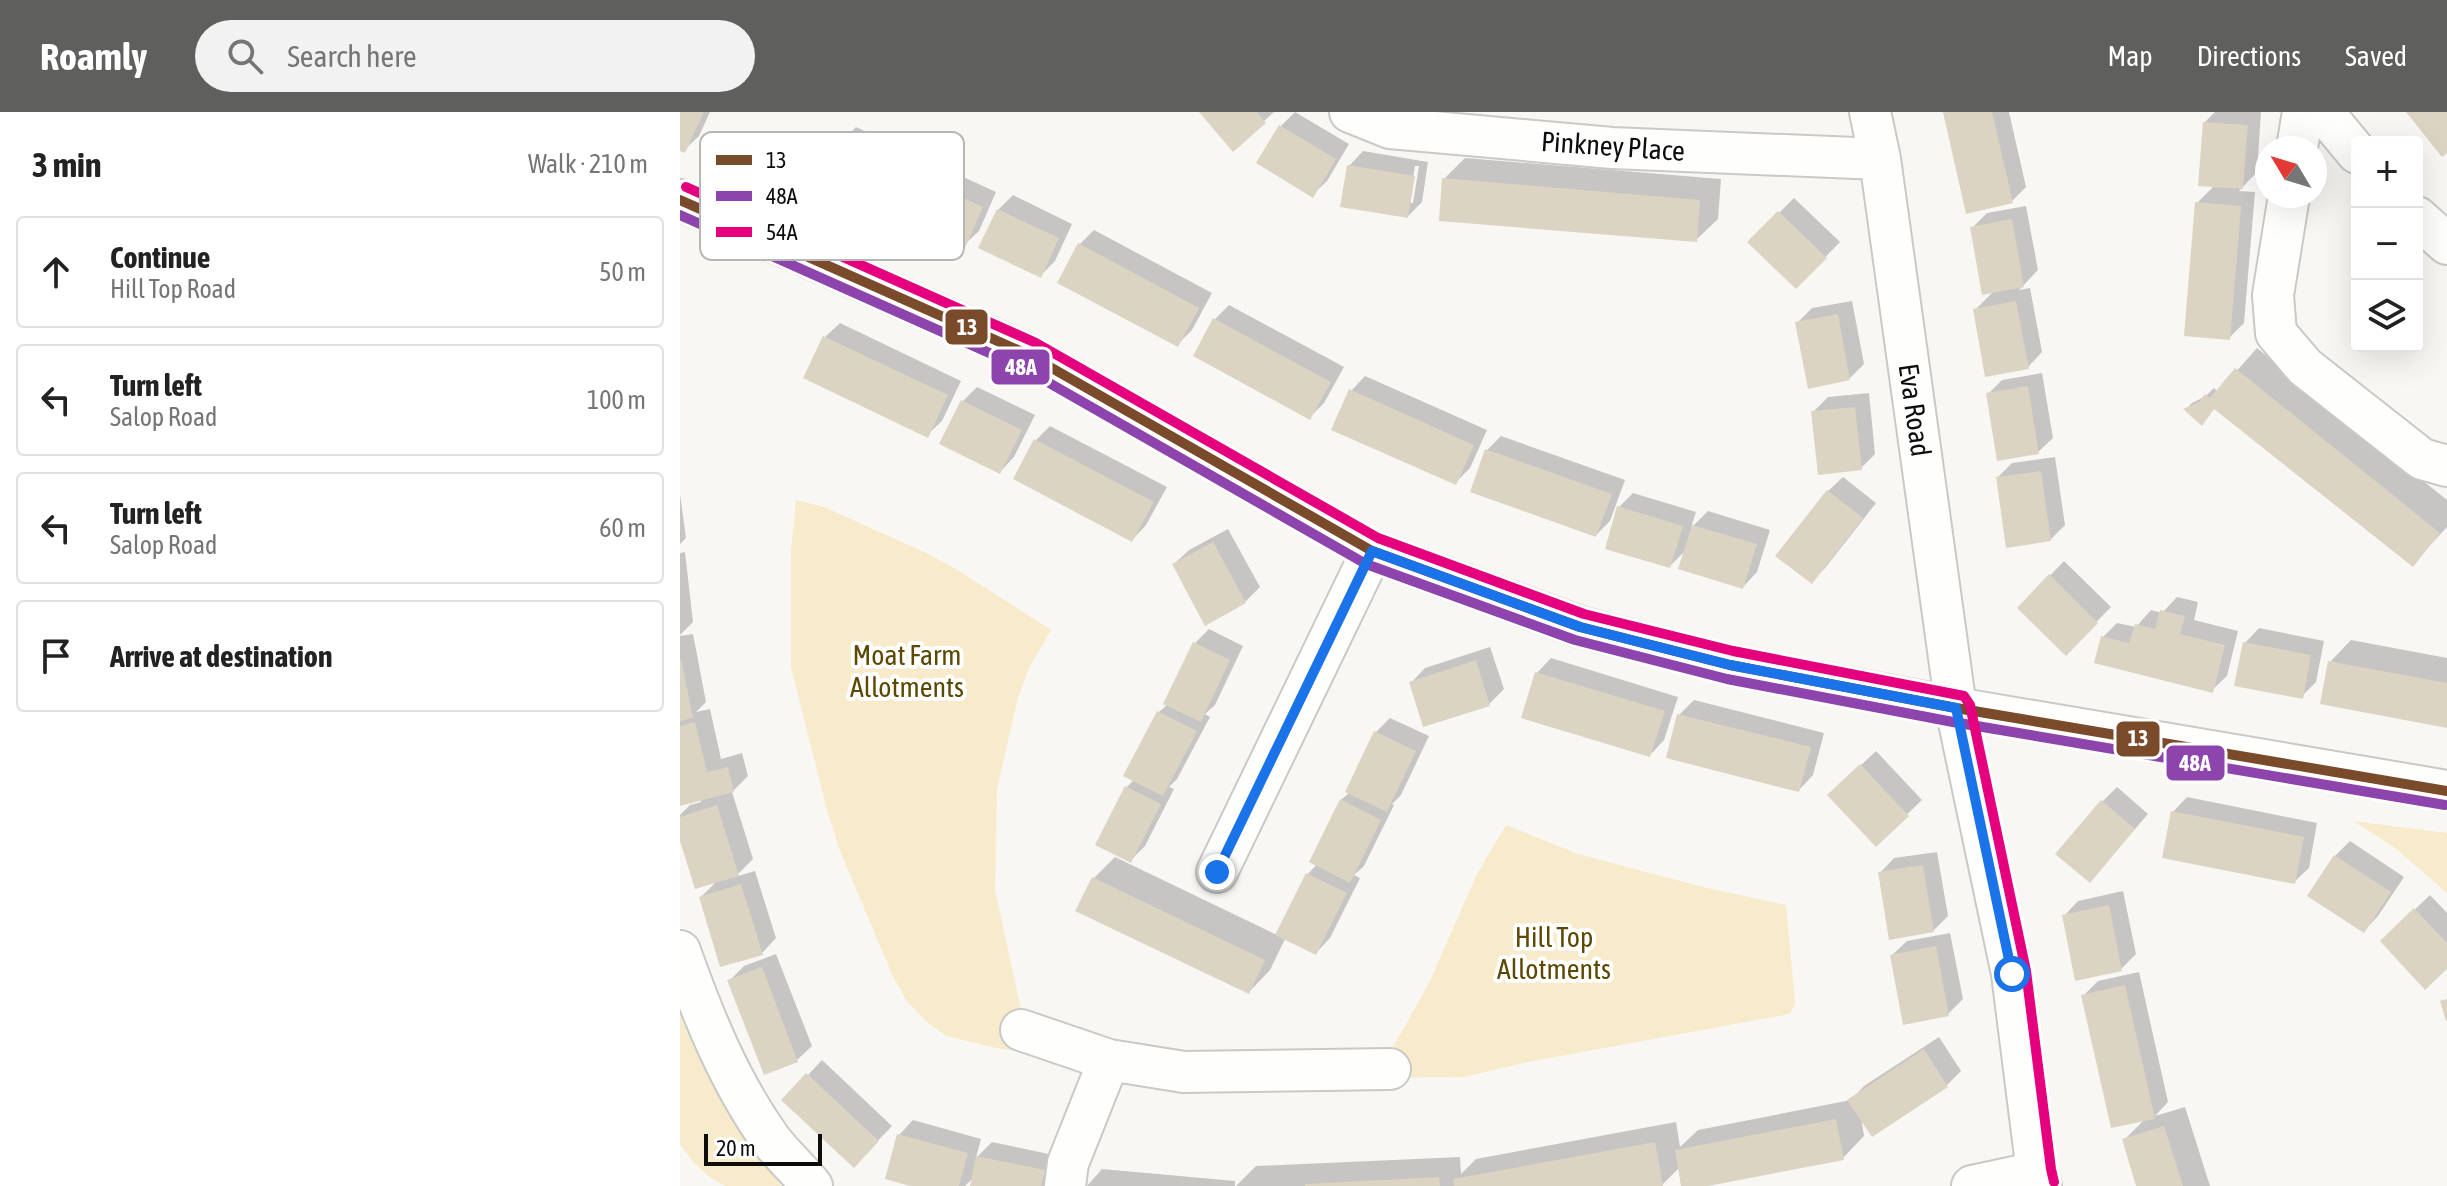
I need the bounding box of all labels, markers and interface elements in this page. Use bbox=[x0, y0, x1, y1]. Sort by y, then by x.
search box bbox=[195, 20, 755, 92]
icon: search bbox=[223, 34, 267, 78]
text: Roamly bbox=[40, 35, 147, 78]
text: Search here bbox=[287, 39, 417, 73]
text: Map bbox=[2108, 40, 2153, 72]
text: Directions bbox=[2197, 40, 2301, 72]
text: Saved bbox=[2345, 40, 2407, 72]
street label: Pinkney Place bbox=[1540, 125, 1686, 167]
legend bbox=[700, 132, 964, 260]
north arrow bbox=[2255, 136, 2327, 208]
map controls bbox=[2351, 136, 2423, 352]
button: + bbox=[2351, 136, 2423, 208]
text: 3 min bbox=[32, 145, 101, 184]
text: 13 bbox=[766, 147, 787, 173]
text: Walk · 210 m bbox=[528, 149, 648, 179]
text: 48A bbox=[766, 183, 798, 209]
button: − bbox=[2351, 208, 2423, 280]
text: 54A bbox=[766, 219, 798, 245]
text: Continue bbox=[110, 240, 210, 274]
icon: ahead bbox=[34, 250, 78, 294]
text: 50 m bbox=[599, 257, 646, 287]
text: Hill Top Road bbox=[110, 274, 236, 304]
button: layers bbox=[2351, 280, 2423, 352]
line badge: 13 bbox=[944, 308, 989, 346]
text: 13 bbox=[957, 314, 977, 340]
line badge: 48A bbox=[990, 348, 1051, 386]
text: 48A bbox=[1004, 354, 1037, 380]
street label: Eva Road bbox=[1893, 361, 1937, 459]
text: Turn left bbox=[110, 368, 202, 402]
icon: left bbox=[34, 378, 78, 422]
text: 100 m bbox=[587, 385, 646, 415]
text: Salop Road bbox=[110, 402, 217, 432]
text: Turn left bbox=[110, 496, 202, 530]
icon: left bbox=[34, 506, 78, 550]
text: 60 m bbox=[599, 513, 646, 543]
text: Salop Road bbox=[110, 530, 217, 560]
icon: arrive bbox=[34, 634, 78, 678]
text: Arrive at destination bbox=[110, 639, 332, 673]
park label: Moat Farm Allotments bbox=[850, 639, 964, 703]
line badge: 13 bbox=[2115, 720, 2161, 758]
text: 13 bbox=[2128, 725, 2148, 751]
line badge: 48A bbox=[2165, 744, 2226, 782]
text: 48A bbox=[2178, 750, 2211, 776]
route end bbox=[1199, 854, 1235, 890]
park label: Hill Top Allotments bbox=[1497, 921, 1611, 985]
route start bbox=[1994, 956, 2030, 992]
scale bar bbox=[704, 1130, 822, 1166]
text: 20 m bbox=[716, 1135, 756, 1161]

